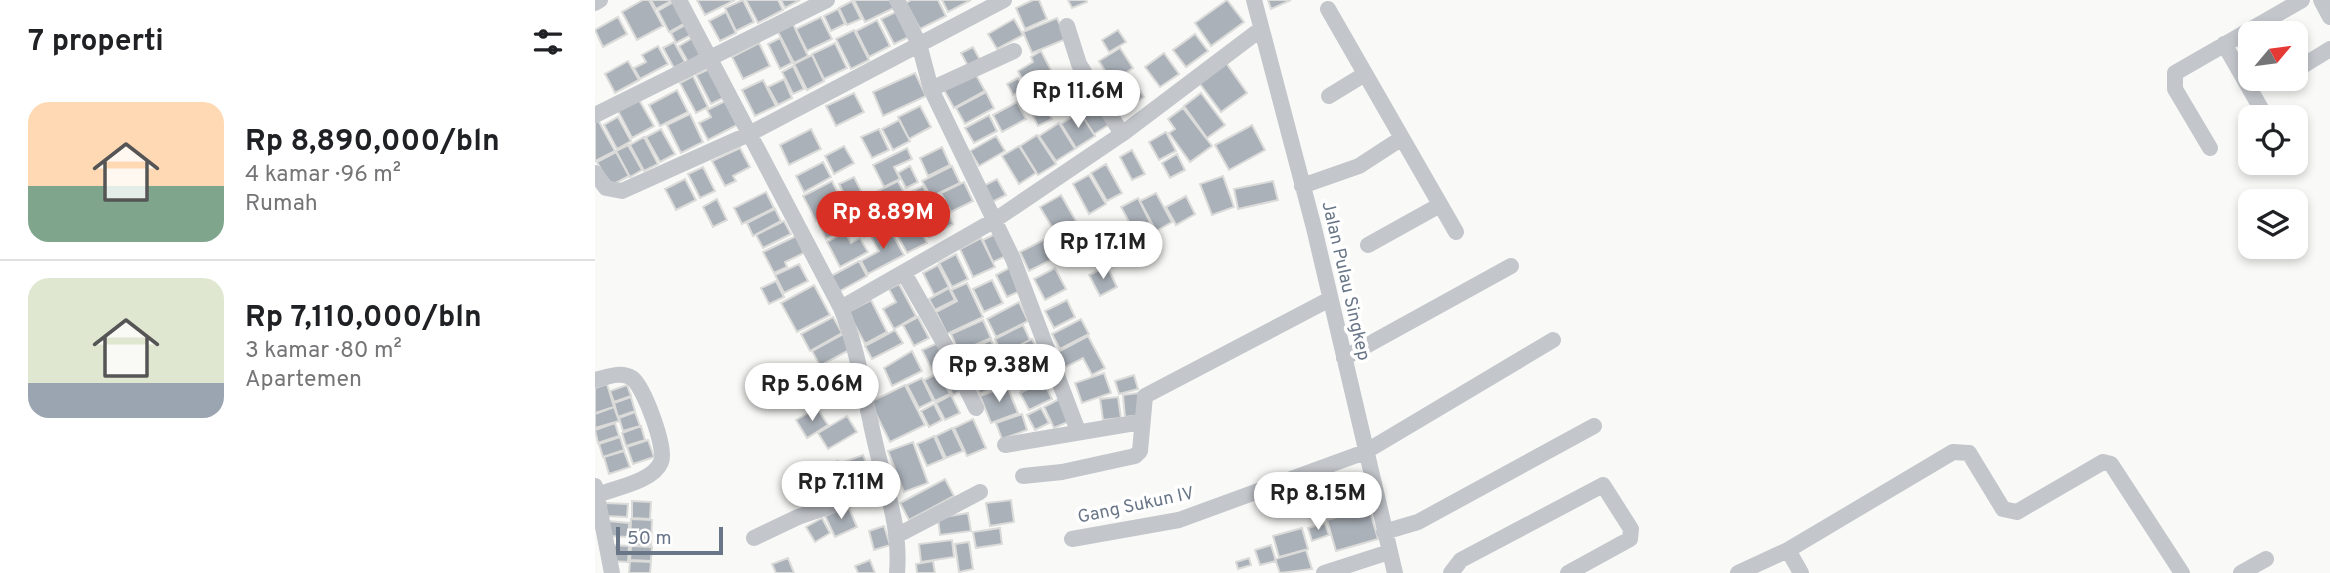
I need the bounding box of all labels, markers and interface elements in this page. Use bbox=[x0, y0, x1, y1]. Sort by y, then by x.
north arrow bbox=[2238, 21, 2308, 91]
map controls bbox=[2238, 21, 2308, 259]
icon: filters bbox=[529, 23, 567, 61]
text: 7 properti bbox=[28, 24, 164, 61]
pin: Rp 11.6M bbox=[1006, 71, 1150, 130]
text: Rp 11.6M bbox=[1032, 78, 1124, 107]
button: locate bbox=[2238, 105, 2308, 175]
text: Rp 8,890,000/bln bbox=[245, 124, 500, 161]
icon: home bbox=[84, 130, 168, 214]
text: 4 kamar · 96 m² bbox=[245, 161, 401, 190]
button: layers bbox=[2238, 189, 2308, 259]
text: Rumah bbox=[245, 190, 318, 219]
pin: Rp 8.89M bbox=[811, 191, 955, 251]
text: Rp 8.89M bbox=[832, 199, 934, 228]
street label: Jalan Pulau Singkep bbox=[1315, 199, 1375, 363]
pin: Rp 17.1M bbox=[1031, 222, 1175, 281]
text: Rp 17.1M bbox=[1060, 229, 1146, 258]
text: Rp 7,110,000/bln bbox=[245, 300, 482, 337]
icon: home bbox=[84, 306, 168, 390]
text: 3 kamar · 80 m² bbox=[245, 337, 402, 366]
pin: Rp 9.38M bbox=[927, 344, 1071, 404]
text: Rp 9.38M bbox=[948, 352, 1050, 381]
pin: Rp 5.06M bbox=[740, 364, 884, 423]
text: Apartemen bbox=[245, 366, 362, 395]
text: Rp 5.06M bbox=[761, 371, 863, 400]
pin: Rp 7.11M bbox=[769, 462, 913, 521]
text: Rp 7.11M bbox=[798, 469, 884, 498]
pin: Rp 8.15M bbox=[1246, 472, 1390, 532]
text: Rp 8.15M bbox=[1270, 480, 1366, 509]
street label: Gang Sukun IV bbox=[1076, 482, 1196, 530]
scale bar bbox=[616, 524, 723, 556]
text: 50 m bbox=[627, 527, 672, 551]

